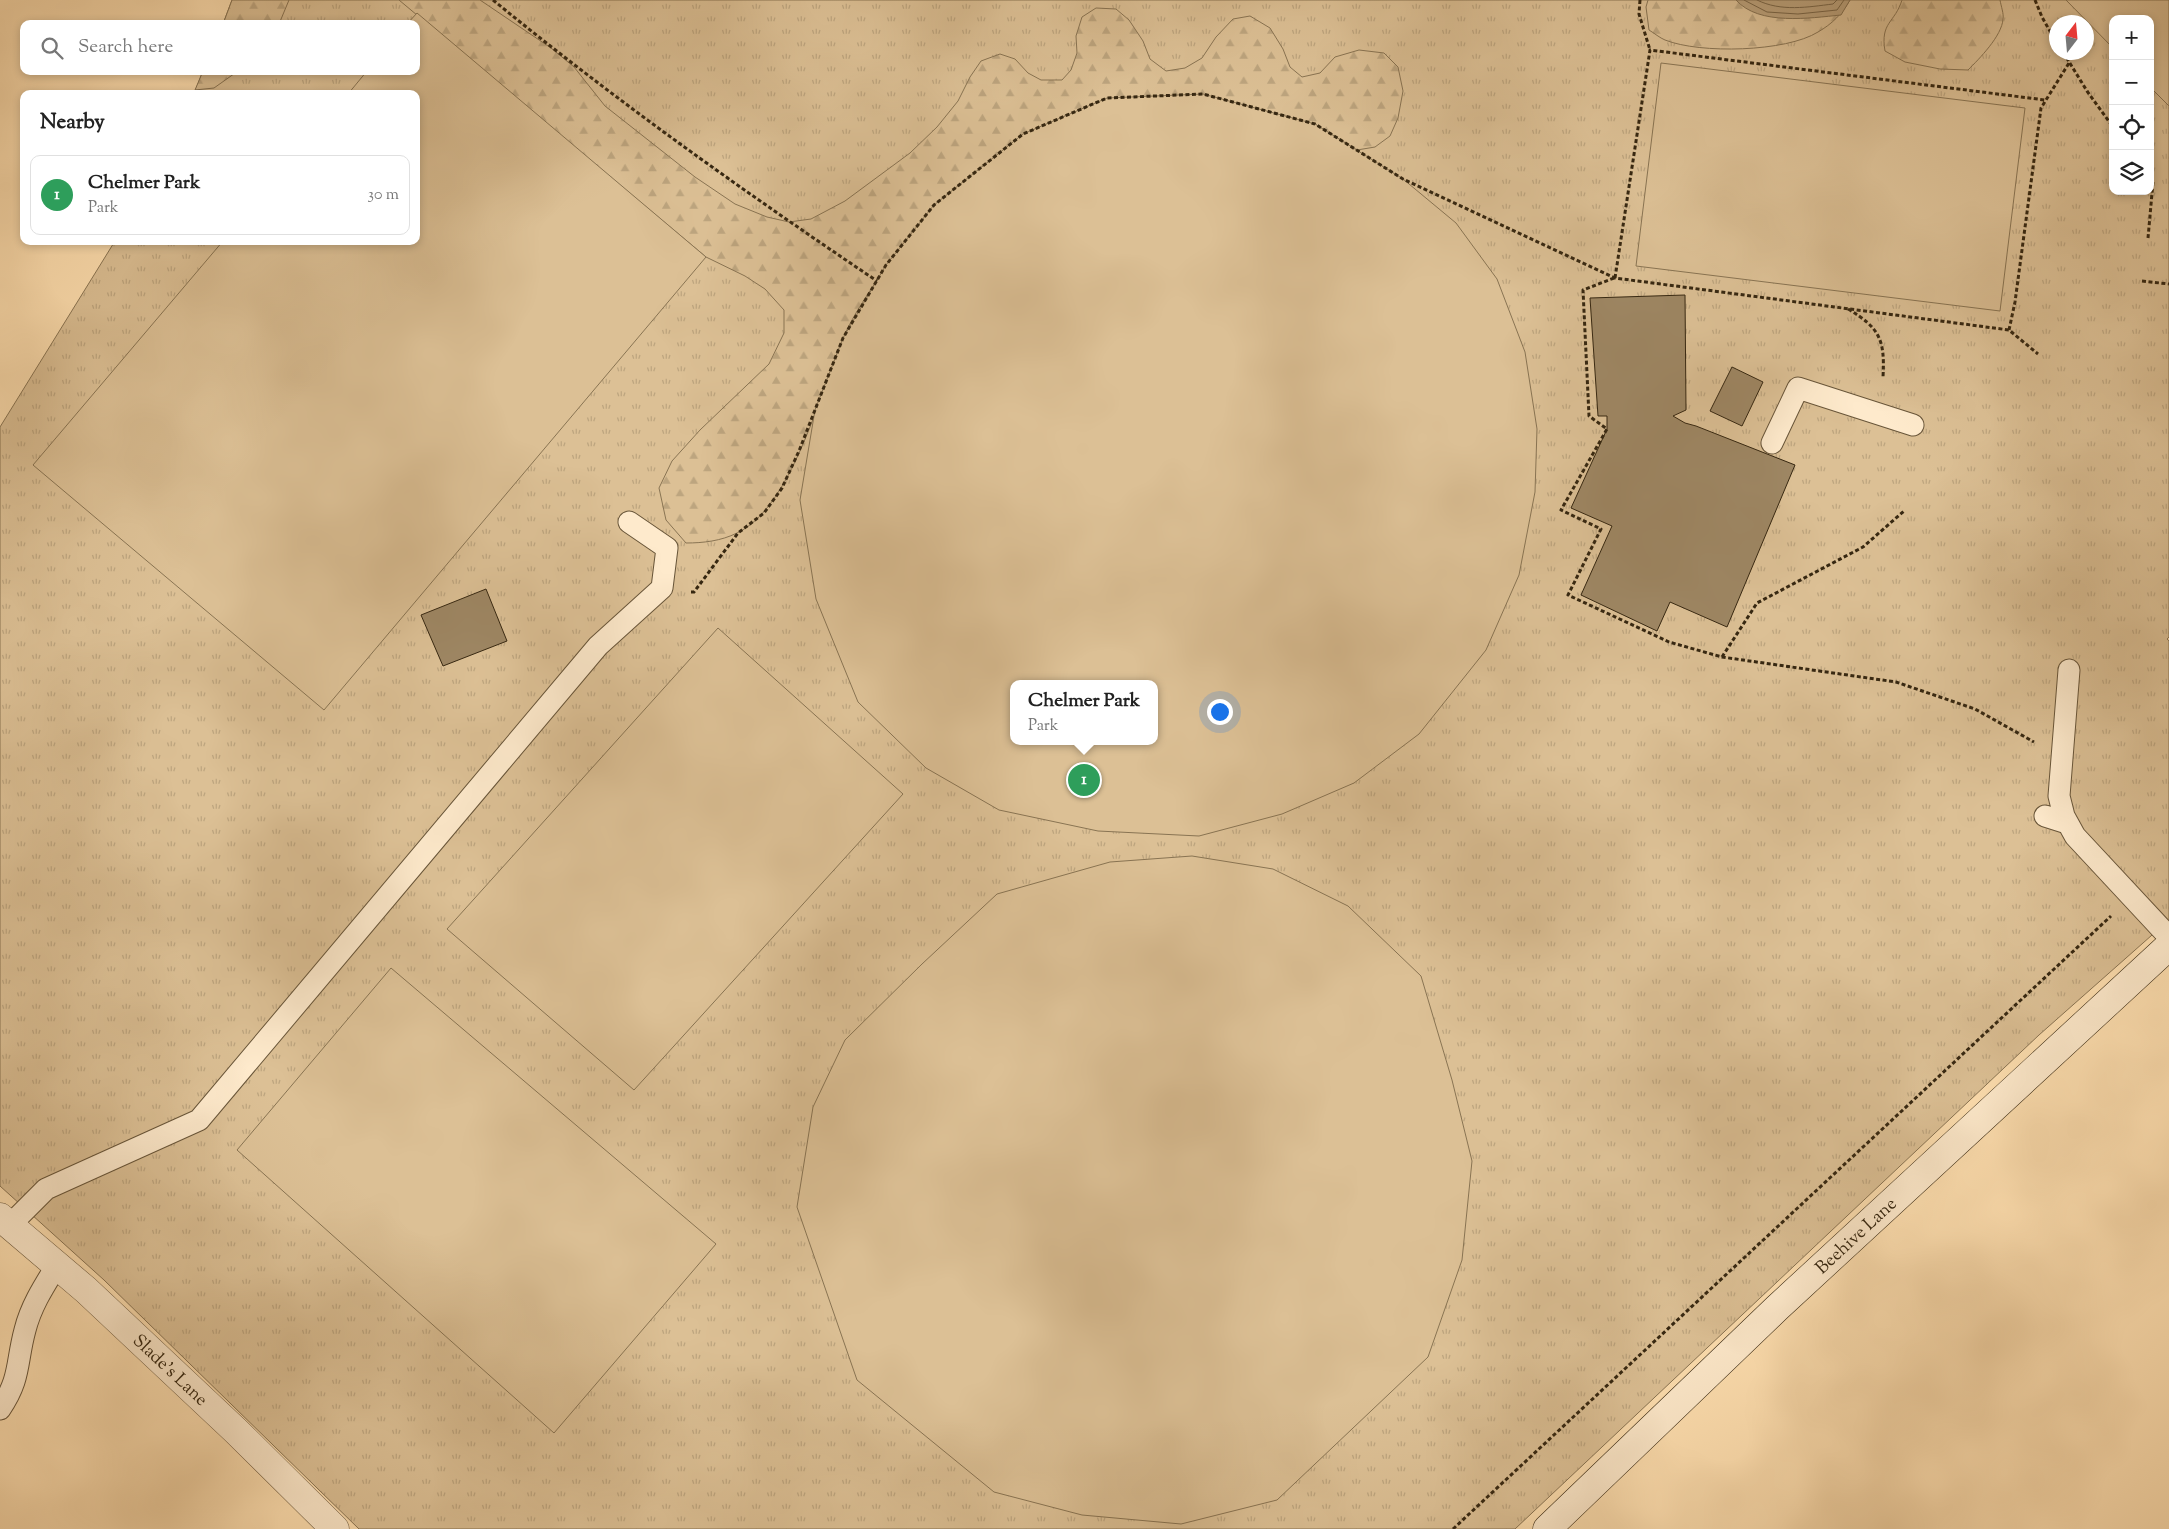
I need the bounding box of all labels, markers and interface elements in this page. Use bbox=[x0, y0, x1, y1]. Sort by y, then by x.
north arrow bbox=[2049, 15, 2094, 60]
map controls bbox=[2109, 15, 2154, 195]
button: + bbox=[2109, 15, 2154, 60]
search box bbox=[20, 20, 420, 75]
icon: search bbox=[38, 34, 66, 62]
text: Search here bbox=[78, 34, 173, 61]
button: − bbox=[2109, 60, 2154, 105]
button: locate bbox=[2109, 105, 2154, 150]
text: Nearby bbox=[40, 108, 105, 138]
button: layers bbox=[2109, 150, 2154, 195]
text: Chelmer Park bbox=[88, 170, 200, 197]
text: 1 bbox=[54, 184, 60, 207]
text: 30 m bbox=[368, 184, 399, 207]
text: Park bbox=[88, 197, 119, 220]
popup bbox=[1010, 680, 1158, 745]
text: Chelmer Park bbox=[1028, 688, 1140, 715]
your location bbox=[1207, 699, 1233, 725]
text: Park bbox=[1028, 715, 1058, 738]
pin: 1 bbox=[1068, 761, 1100, 799]
street label: Beehive Lane bbox=[1810, 1192, 1904, 1281]
street label: Slade's Lane bbox=[126, 1329, 213, 1413]

